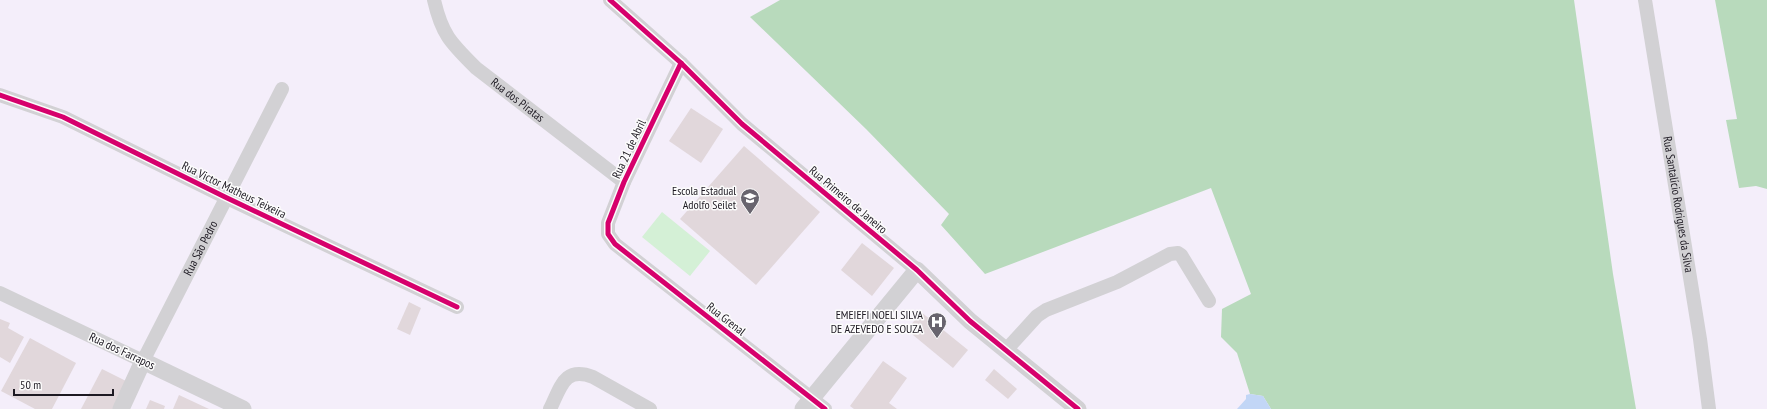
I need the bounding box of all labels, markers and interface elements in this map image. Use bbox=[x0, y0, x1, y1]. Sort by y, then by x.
street label: Rua dos Piratas bbox=[488, 74, 548, 125]
street label: Rua 21 de Abril bbox=[608, 117, 649, 181]
street label: Rua Santalício Rodrigues da Silva bbox=[1660, 135, 1697, 274]
street label: Rua Victor Matheus Teixeira bbox=[180, 158, 289, 221]
street label: Rua Primeiro de Janeiro bbox=[806, 163, 890, 237]
place label: Escola Estadual Adolfo Seilet bbox=[672, 183, 737, 212]
school or university icon: Escola Estadual Adolfo Seilet bbox=[739, 187, 761, 215]
street label: Rua São Pedro bbox=[180, 218, 220, 278]
street label: Rua Grenal bbox=[704, 299, 749, 339]
place label: EMEIEFI NOELI SILVA DE AZEVEDO E SOUZA bbox=[831, 307, 923, 336]
hospital icon: EMEIEFI NOELI SILVA DE AZEVEDO E SOUZA bbox=[926, 311, 948, 339]
street label: Rua dos Farrapos bbox=[87, 329, 158, 372]
scale bar bbox=[14, 371, 113, 397]
text: 50 m bbox=[20, 377, 41, 392]

